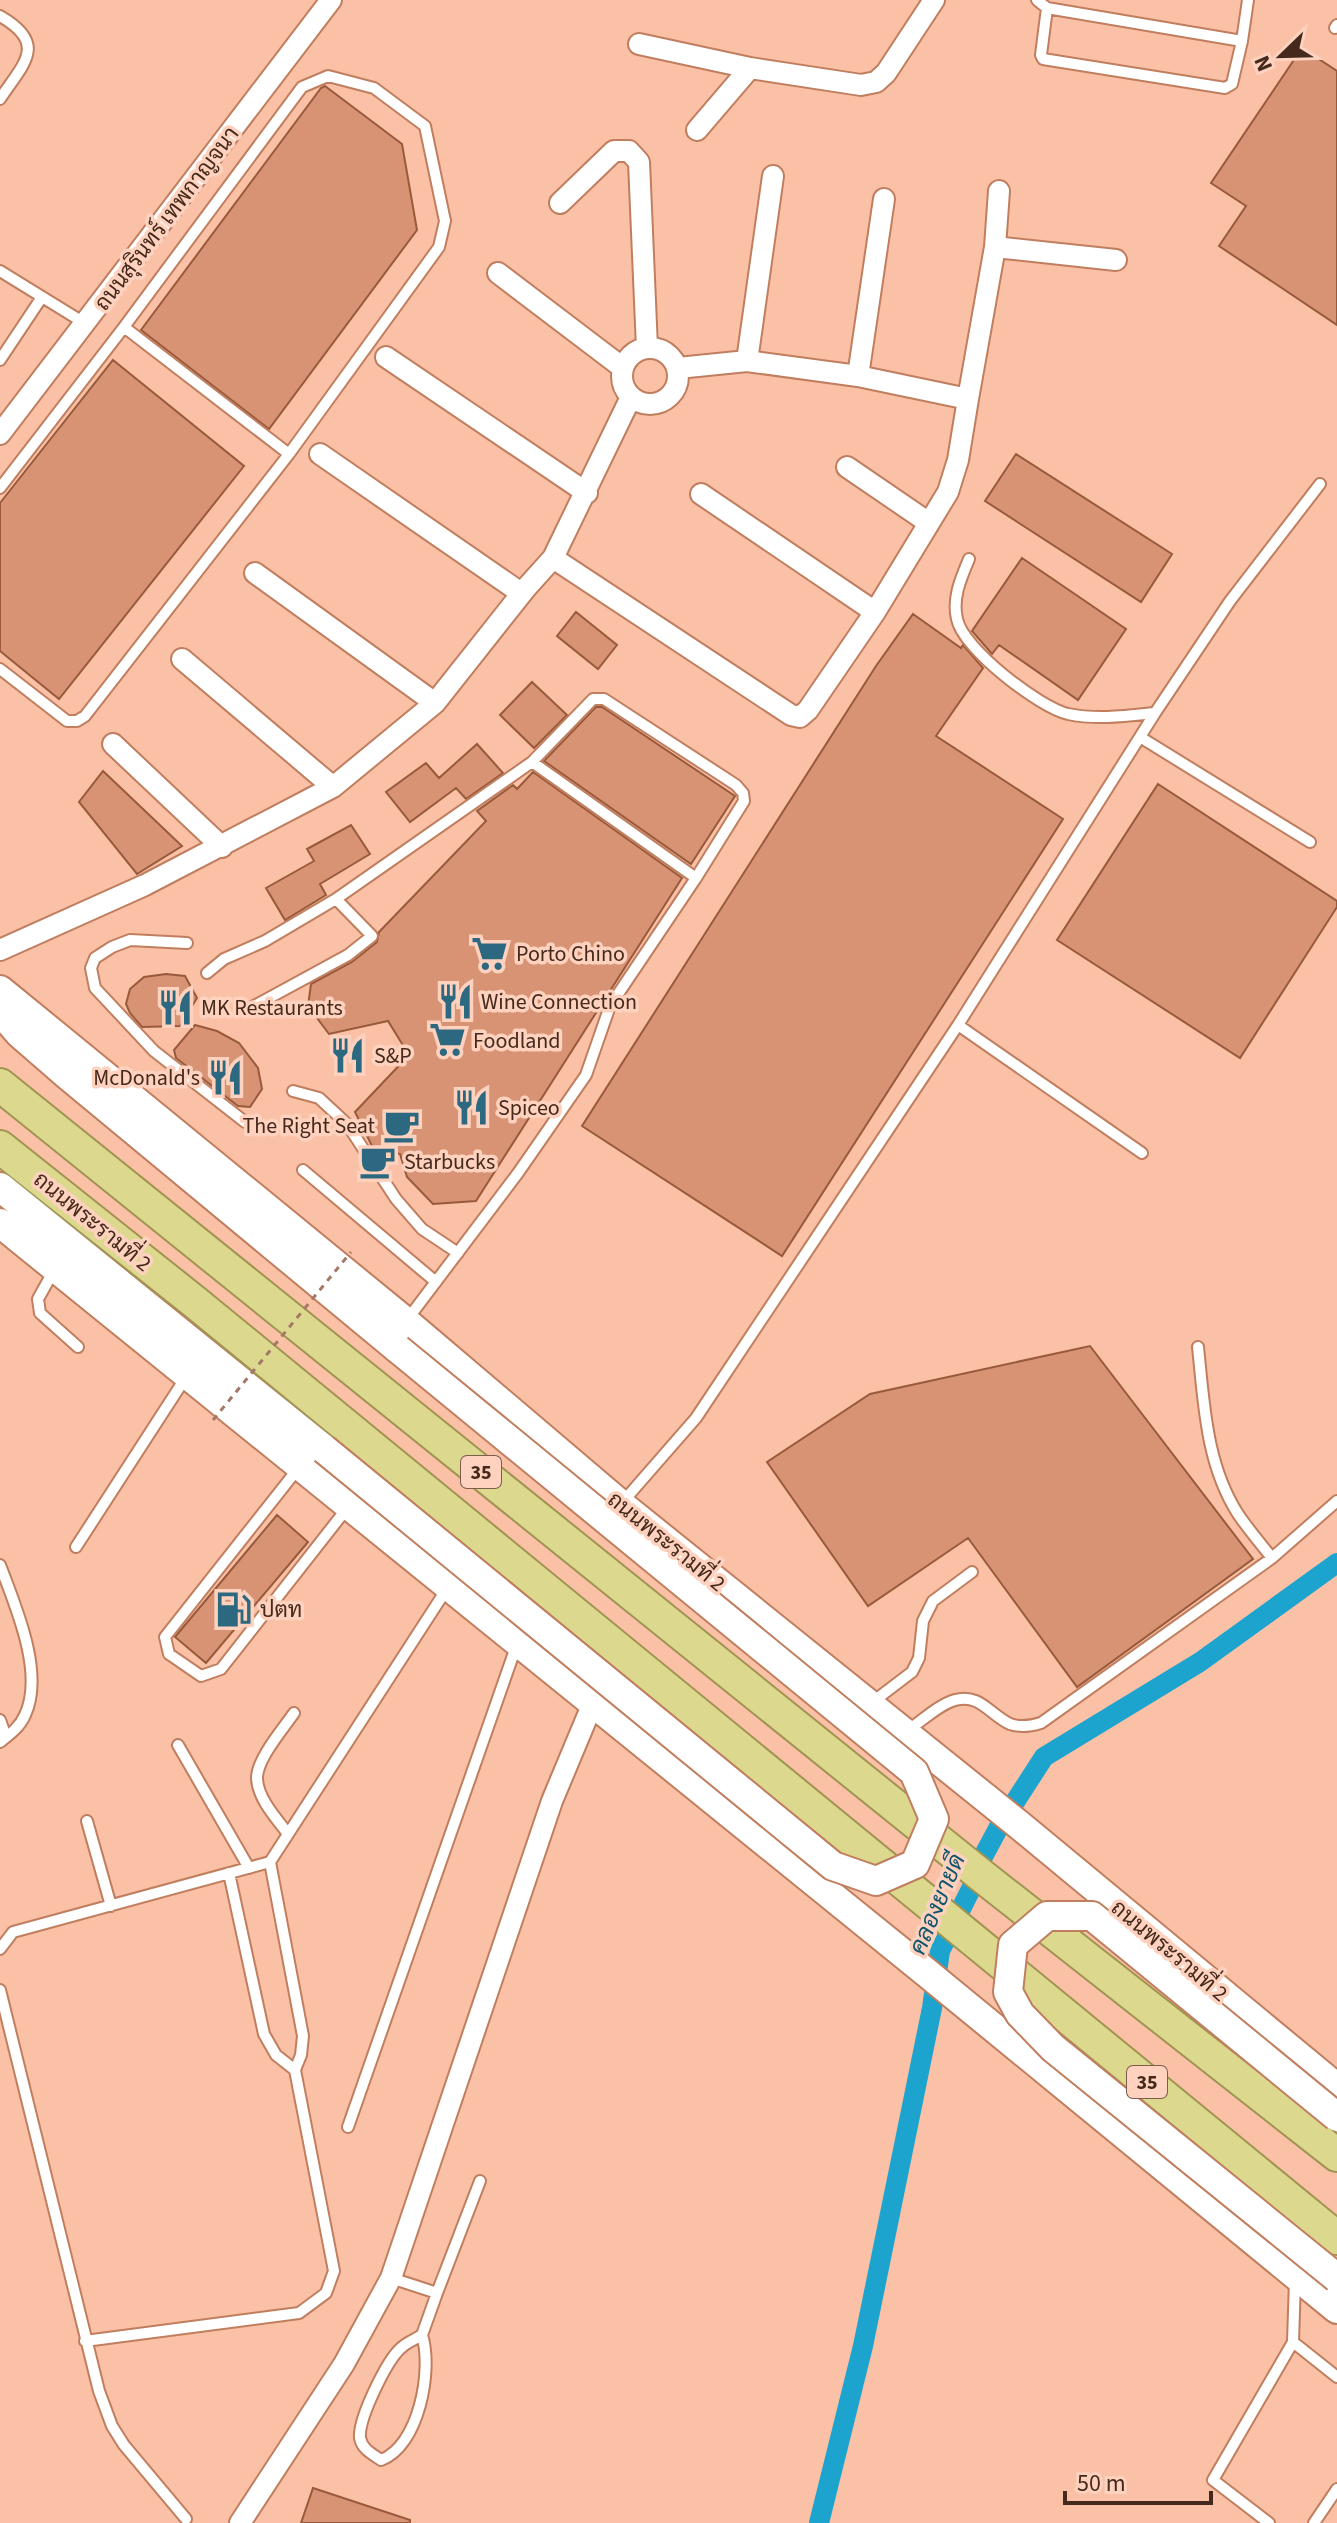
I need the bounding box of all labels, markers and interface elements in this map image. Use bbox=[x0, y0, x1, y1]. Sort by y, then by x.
north arrow bbox=[1241, 16, 1321, 96]
text: N bbox=[1246, 50, 1281, 76]
street label: ถนนสุรินทร์ เทพกาญจนา bbox=[87, 120, 247, 317]
supermarket icon: Porto Chino bbox=[471, 934, 509, 972]
place label: Porto Chino bbox=[516, 938, 625, 970]
restaurant icon: Wine Connection bbox=[436, 982, 474, 1020]
place label: Wine Connection bbox=[481, 986, 637, 1018]
restaurant icon: MK Restaurants bbox=[156, 988, 194, 1026]
place label: MK Restaurants bbox=[201, 992, 343, 1024]
supermarket icon: Foodland bbox=[428, 1021, 466, 1059]
place label: Foodland bbox=[473, 1025, 561, 1057]
restaurant icon: S&P bbox=[329, 1036, 367, 1074]
place label: S&P bbox=[374, 1040, 412, 1072]
restaurant icon: McDonald's bbox=[207, 1058, 245, 1096]
place label: McDonald's bbox=[93, 1062, 200, 1094]
restaurant icon: Spiceo bbox=[453, 1088, 491, 1126]
place label: Spiceo bbox=[498, 1092, 560, 1124]
cafe icon: The Right Seat bbox=[382, 1106, 420, 1144]
place label: The Right Seat bbox=[243, 1110, 376, 1142]
cafe icon: Starbucks bbox=[359, 1142, 397, 1180]
place label: Starbucks bbox=[404, 1146, 495, 1178]
street label: ถนนพระรามที่ 2 bbox=[26, 1161, 161, 1279]
road number: 35 bbox=[461, 1456, 501, 1488]
street label: ถนนพระรามที่ 2 bbox=[600, 1481, 735, 1599]
fuel station icon: ปตท bbox=[215, 1590, 253, 1628]
place label: ปตท bbox=[260, 1594, 302, 1626]
water label: คลองยายดี bbox=[901, 1847, 975, 1960]
street label: ถนนพระรามที่ 2 bbox=[1104, 1889, 1237, 2009]
road number: 35 bbox=[1127, 2066, 1167, 2098]
scale bar bbox=[1065, 2455, 1211, 2505]
text: 50 m bbox=[1077, 2466, 1126, 2501]

